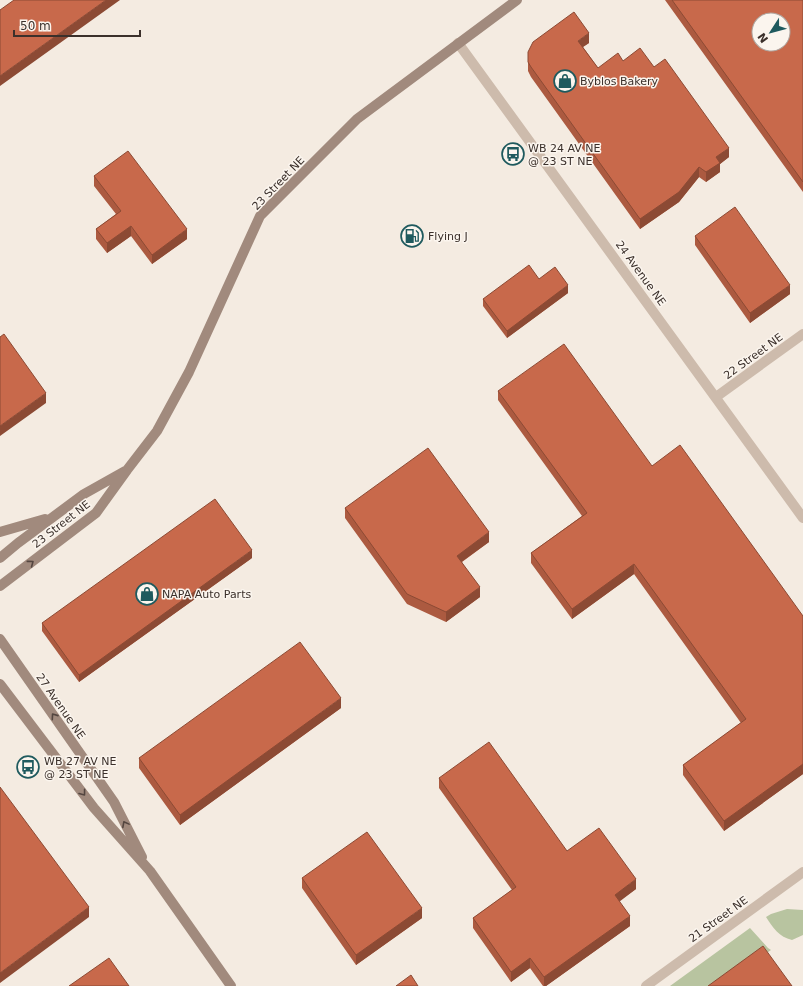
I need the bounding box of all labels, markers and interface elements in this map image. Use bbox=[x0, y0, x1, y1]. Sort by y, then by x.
scale bar bbox=[14, 12, 140, 38]
north arrow bbox=[751, 12, 791, 52]
text: 50 m bbox=[20, 19, 51, 33]
text: N bbox=[755, 30, 771, 45]
shop icon: Byblos Bakery bbox=[552, 68, 578, 94]
place label: Byblos Bakery bbox=[580, 75, 659, 88]
bus stop icon: WB 24 AV NE @ 23 ST NE bbox=[500, 141, 526, 167]
place label: WB 24 AV NE @ 23 ST NE bbox=[528, 142, 600, 168]
street label: 23 Street NE bbox=[250, 154, 307, 213]
fuel station icon: Flying J bbox=[399, 223, 425, 249]
place label: Flying J bbox=[428, 230, 468, 243]
street label: 24 Avenue NE bbox=[613, 238, 669, 308]
street label: 22 Street NE bbox=[721, 331, 785, 382]
street label: 23 Street NE bbox=[30, 498, 93, 551]
one-way arrow bbox=[27, 560, 34, 567]
shop icon: NAPA Auto Parts bbox=[134, 581, 160, 607]
place label: NAPA Auto Parts bbox=[162, 588, 251, 601]
street label: 27 Avenue NE bbox=[33, 671, 88, 742]
one-way arrow bbox=[51, 713, 59, 720]
bus stop icon: WB 27 AV NE @ 23 ST NE bbox=[15, 754, 41, 780]
place label: WB 27 AV NE @ 23 ST NE bbox=[44, 755, 116, 781]
one-way arrow bbox=[78, 789, 86, 796]
one-way arrow bbox=[122, 821, 130, 828]
street label: 21 Street NE bbox=[686, 894, 750, 945]

